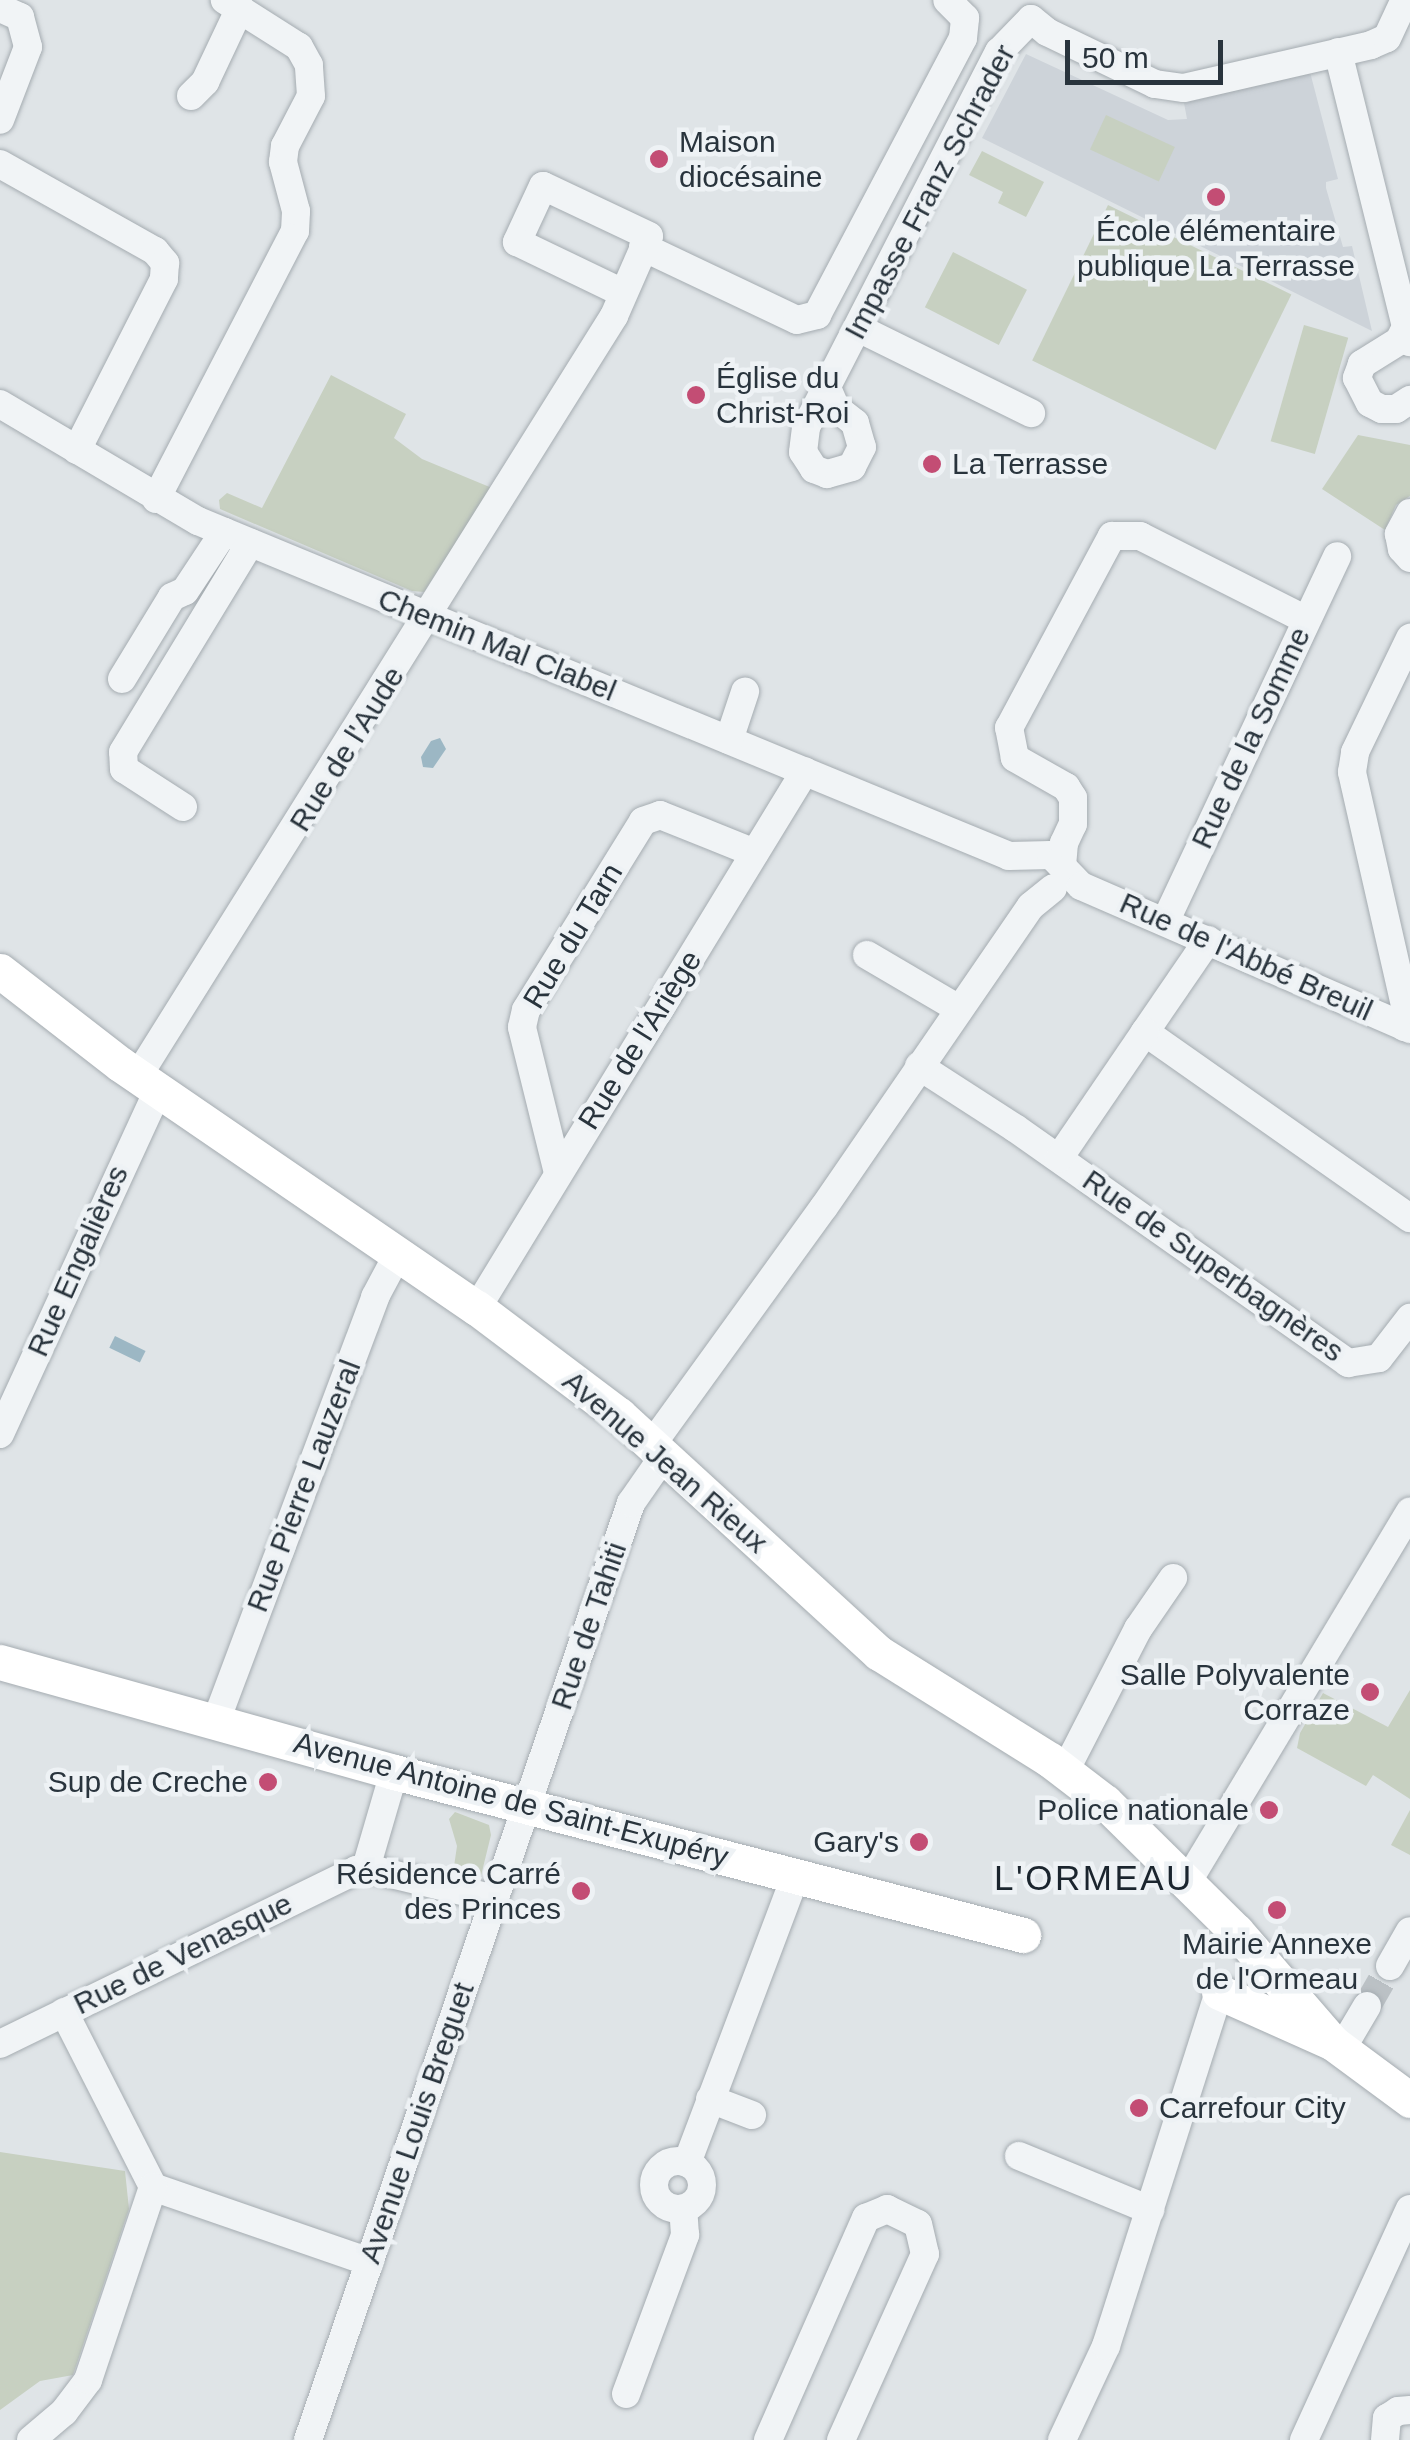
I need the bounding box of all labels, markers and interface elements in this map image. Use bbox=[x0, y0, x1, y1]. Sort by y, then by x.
scale bar bbox=[1070, 20, 1228, 82]
street label: Impasse Franz Schrader bbox=[837, 39, 1023, 345]
text: 50 m bbox=[1082, 41, 1149, 74]
place label: Maison diocésaine bbox=[679, 124, 822, 194]
marker: Maison diocésaine bbox=[648, 148, 670, 170]
marker: École élémentaire publique La Terrasse bbox=[1205, 186, 1227, 208]
place label: École élémentaire publique La Terrasse bbox=[1077, 213, 1355, 284]
place label: Église du Christ-Roi bbox=[716, 360, 849, 430]
marker: Église du Christ-Roi bbox=[685, 384, 707, 406]
place label: La Terrasse bbox=[952, 446, 1109, 482]
marker: La Terrasse bbox=[921, 453, 943, 475]
street label: Chemin Mal Clabel bbox=[373, 581, 621, 709]
street label: Rue de la Somme bbox=[1184, 622, 1318, 854]
street label: Rue de l'Aude bbox=[282, 660, 412, 838]
street label: Rue du Tarn bbox=[515, 857, 631, 1015]
street label: Rue de l'Abbé Breuil bbox=[1114, 885, 1378, 1029]
street label: Rue de l'Ariège bbox=[571, 944, 709, 1136]
street label: Rue Engalières bbox=[20, 1160, 136, 1362]
street label: Rue de Superbagnères bbox=[1076, 1162, 1350, 1370]
street label: Rue Pierre Lauzeral bbox=[239, 1355, 369, 1617]
street label: Avenue Jean Rieux bbox=[555, 1363, 775, 1561]
street label: Rue de Tahiti bbox=[543, 1537, 635, 1715]
place label: Salle Polyvalente Corraze bbox=[1120, 1657, 1350, 1728]
marker: Salle Polyvalente Corraze bbox=[1359, 1681, 1381, 1703]
street label: Avenue Antoine de Saint-Exupéry bbox=[289, 1724, 733, 1876]
place label: Sup de Creche bbox=[48, 1764, 248, 1800]
marker: Sup de Creche bbox=[257, 1771, 279, 1793]
place label: Police nationale bbox=[1037, 1792, 1249, 1828]
marker: Police nationale bbox=[1258, 1799, 1280, 1821]
place label: Gary's bbox=[813, 1824, 899, 1860]
marker: Gary's bbox=[908, 1831, 930, 1853]
place label: Résidence Carré des Princes bbox=[336, 1856, 561, 1926]
district label: L'ORMEAU bbox=[994, 1857, 1194, 1899]
marker: Résidence Carré des Princes bbox=[570, 1880, 592, 1902]
street label: Rue de Venasque bbox=[68, 1886, 298, 2022]
marker: Mairie Annexe de l'Ormeau bbox=[1266, 1899, 1288, 1921]
place label: Mairie Annexe de l'Ormeau bbox=[1181, 1926, 1373, 1996]
street label: Avenue Louis Breguet bbox=[352, 1978, 482, 2268]
place label: Carrefour City bbox=[1159, 2090, 1346, 2126]
marker: Carrefour City bbox=[1128, 2097, 1150, 2119]

